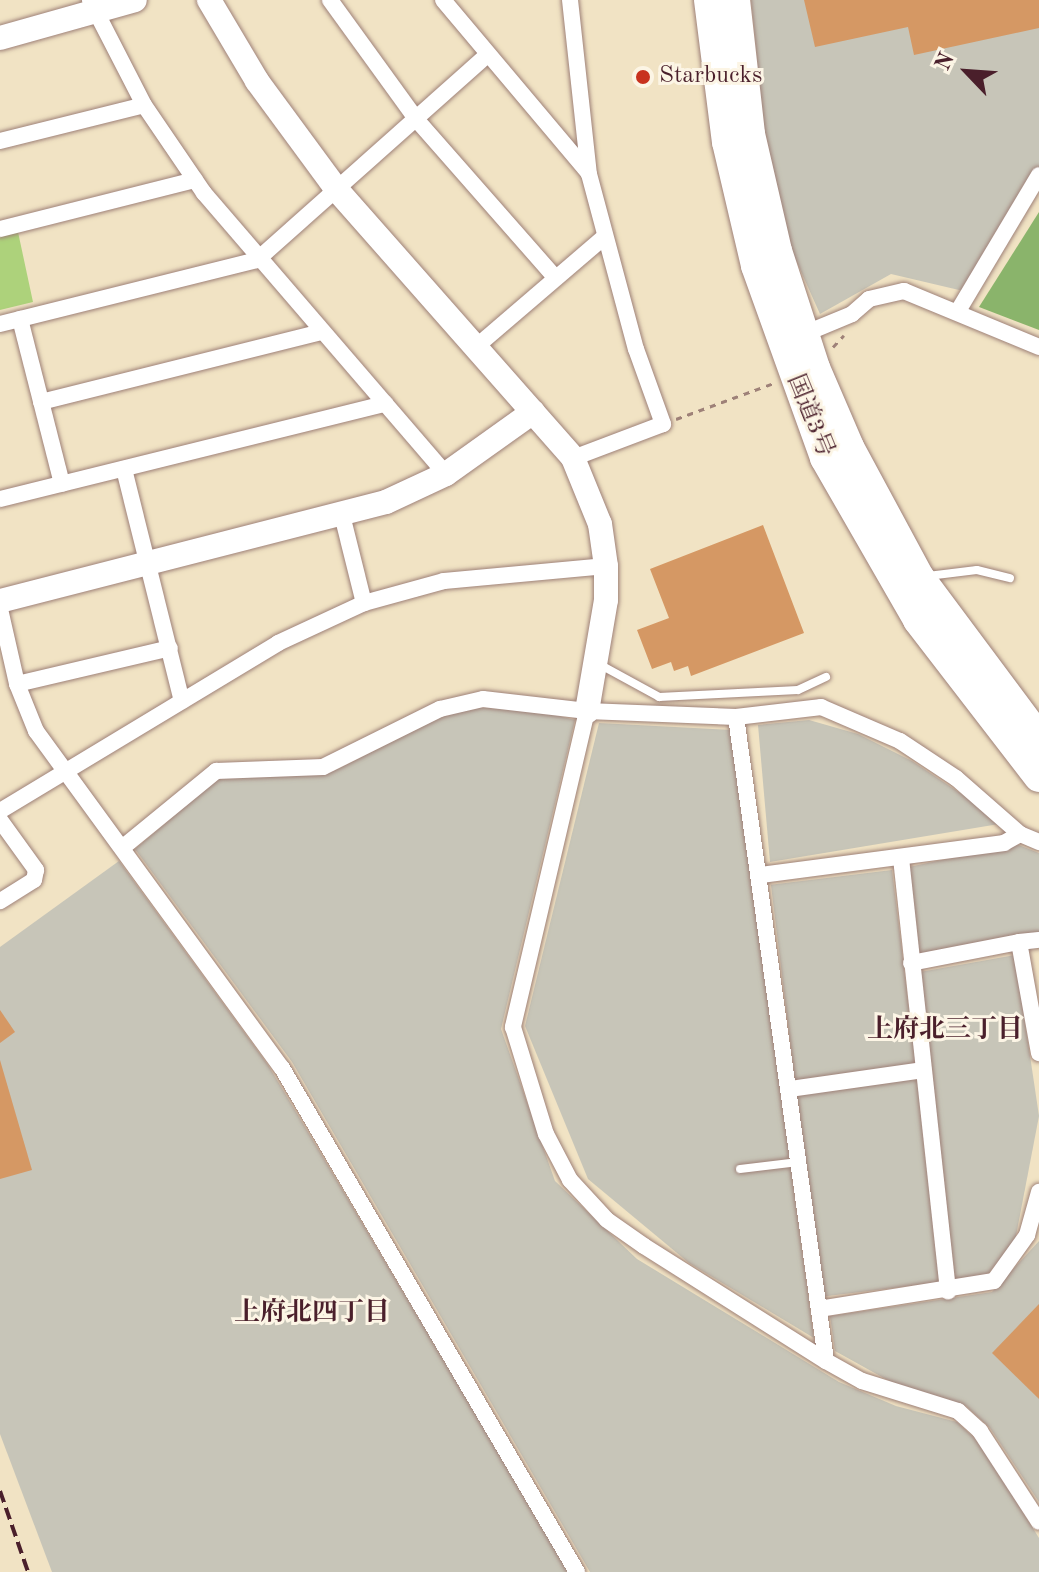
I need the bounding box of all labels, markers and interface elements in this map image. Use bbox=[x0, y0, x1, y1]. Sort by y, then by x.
north arrow bbox=[927, 32, 1007, 112]
text: N bbox=[932, 50, 959, 74]
place label: Starbucks bbox=[659, 63, 762, 91]
marker: Starbucks bbox=[634, 68, 652, 86]
street label: 国道3号 bbox=[780, 371, 838, 461]
district label: 上府北三丁目 bbox=[867, 1015, 1023, 1047]
district label: 上府北四丁目 bbox=[234, 1298, 390, 1330]

